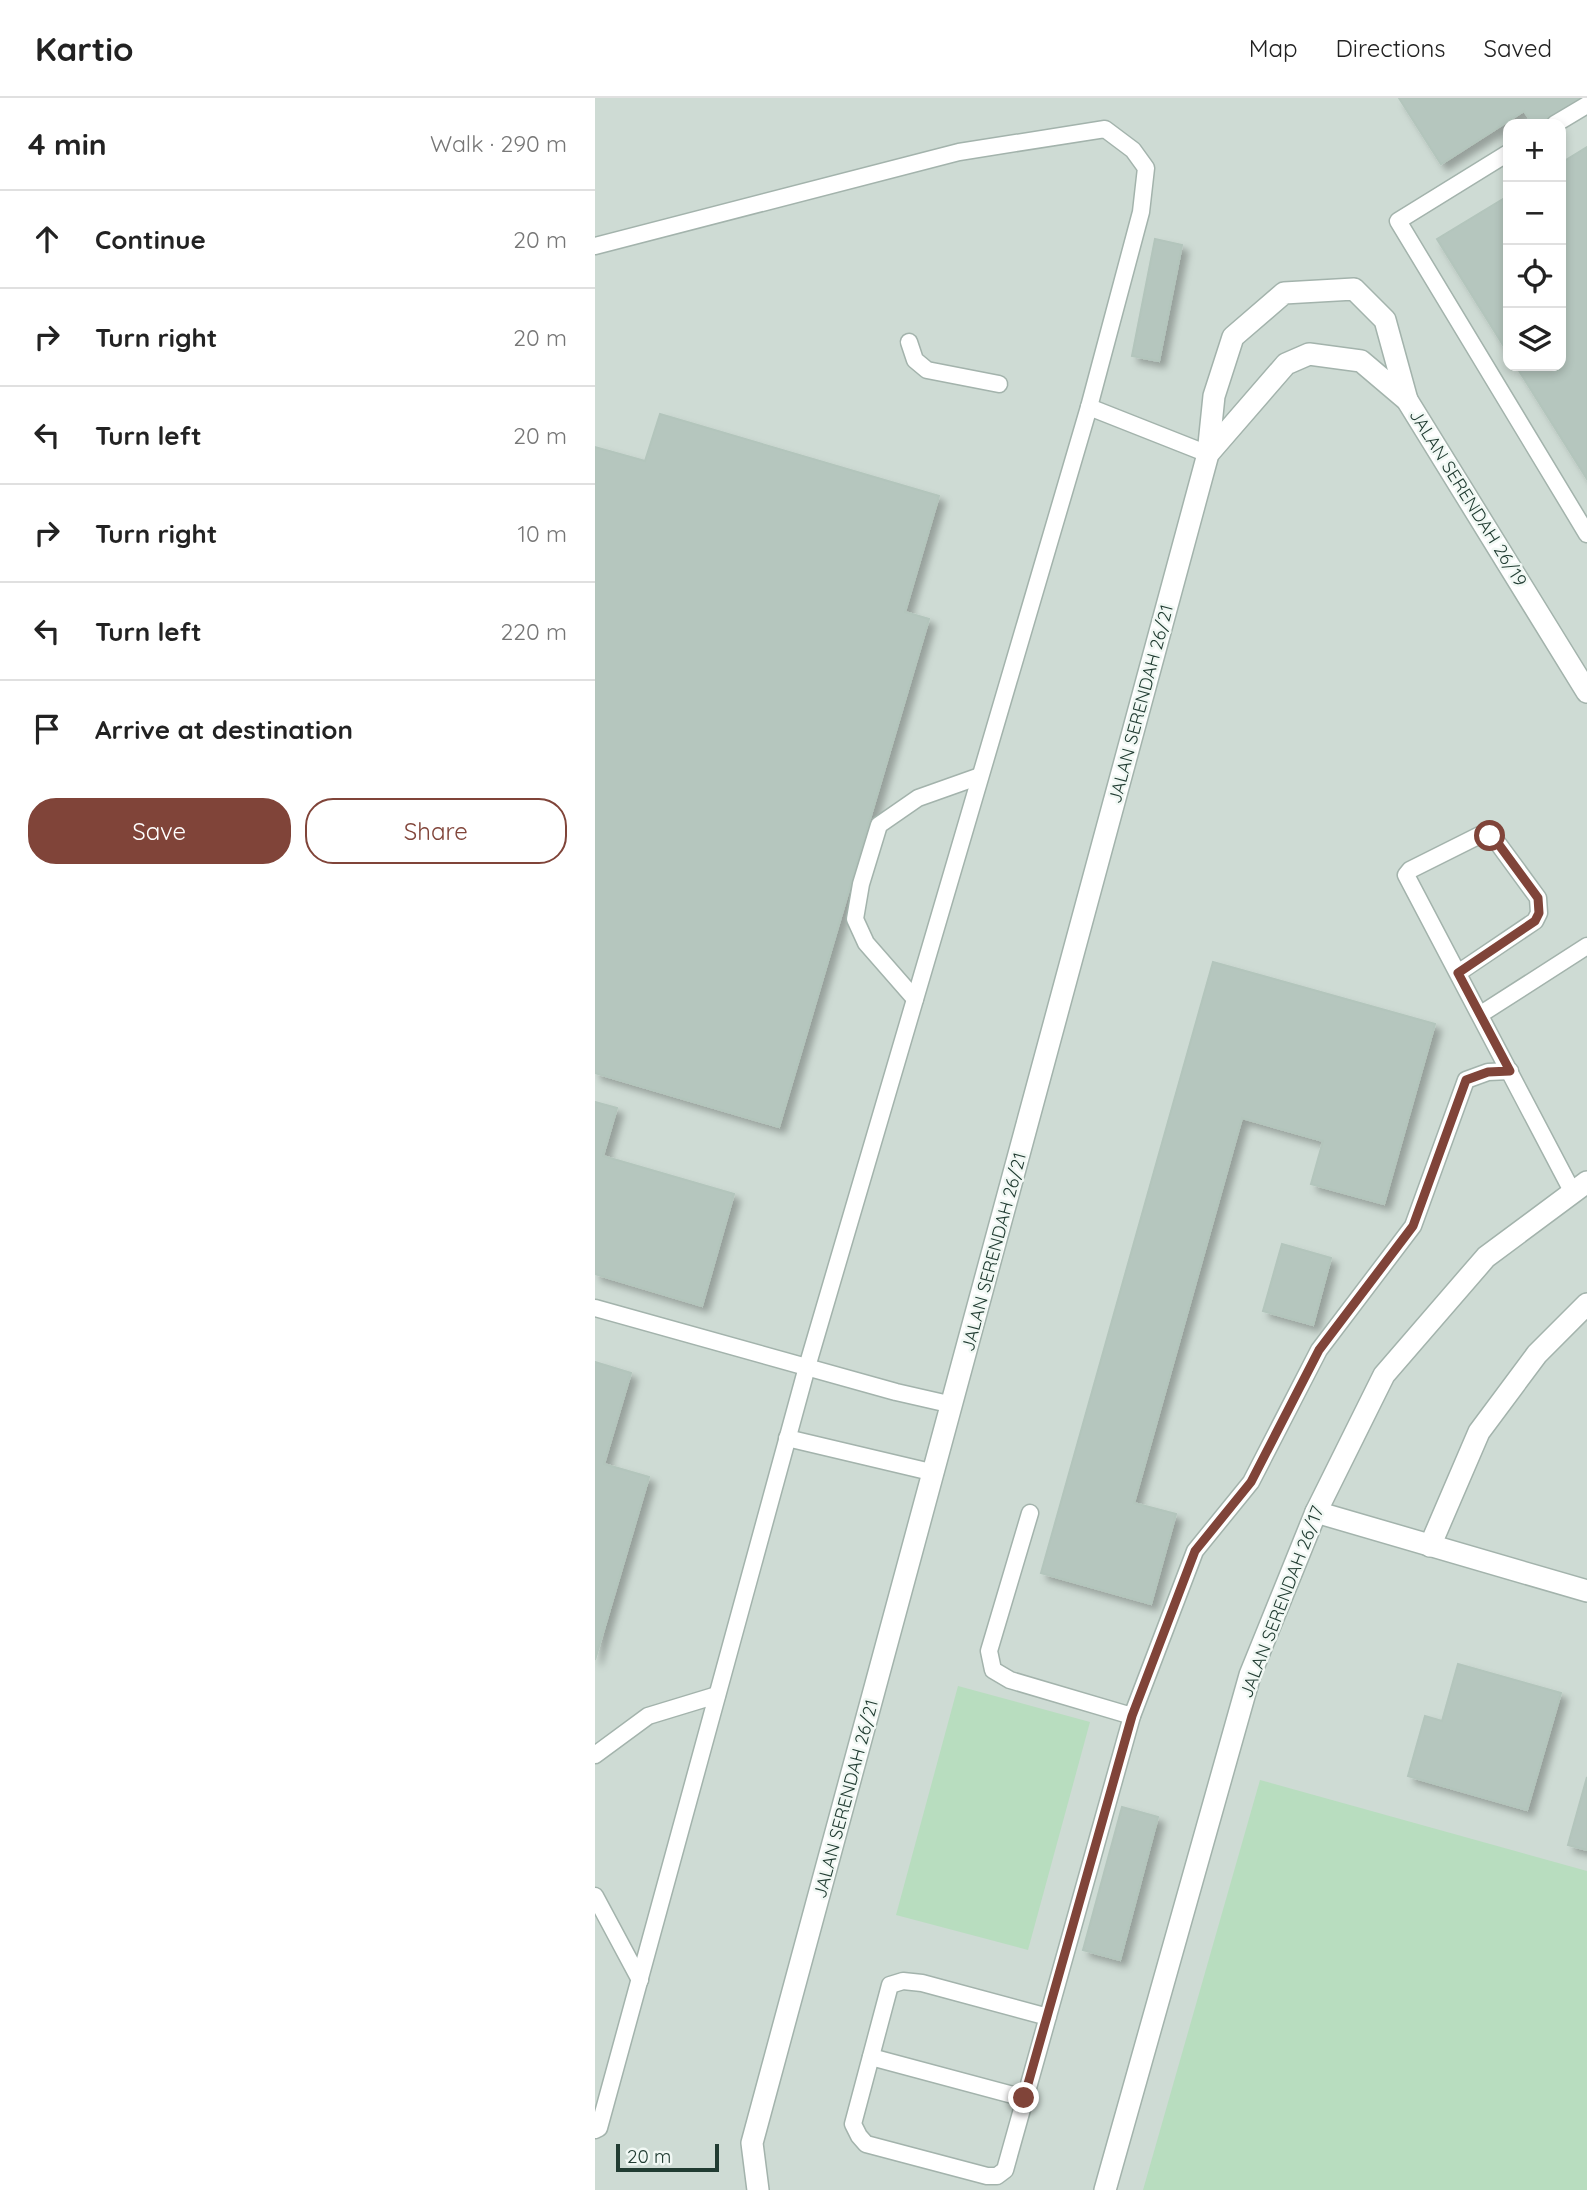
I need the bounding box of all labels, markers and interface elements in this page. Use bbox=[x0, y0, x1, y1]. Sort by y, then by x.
text: Kartio bbox=[35, 28, 134, 69]
text: Map bbox=[1249, 33, 1298, 63]
text: Directions bbox=[1336, 33, 1446, 63]
text: Saved bbox=[1484, 33, 1552, 63]
map controls bbox=[1503, 119, 1566, 371]
button: + bbox=[1503, 119, 1566, 182]
text: 4 min bbox=[28, 125, 107, 163]
text: Walk · 290 m bbox=[430, 129, 567, 158]
button: − bbox=[1503, 182, 1566, 245]
icon: ahead bbox=[28, 220, 66, 258]
text: Continue bbox=[95, 223, 206, 256]
text: 20 m bbox=[513, 225, 567, 254]
button: locate bbox=[1503, 245, 1566, 308]
button: layers bbox=[1503, 308, 1566, 371]
icon: right bbox=[28, 318, 66, 356]
text: Turn right bbox=[95, 321, 217, 354]
text: 20 m bbox=[513, 323, 567, 352]
street label: JALAN SERENDAH 26/19 bbox=[1404, 405, 1532, 591]
icon: left bbox=[28, 416, 66, 454]
text: Turn left bbox=[95, 419, 202, 452]
text: 20 m bbox=[513, 421, 567, 450]
icon: right bbox=[28, 514, 66, 552]
text: Turn right bbox=[95, 517, 217, 550]
text: 10 m bbox=[518, 519, 567, 548]
street label: JALAN SERENDAH 26/21 bbox=[1103, 602, 1178, 806]
icon: left bbox=[28, 612, 66, 650]
text: Turn left bbox=[95, 615, 202, 648]
text: 220 m bbox=[501, 617, 567, 646]
icon: arrive bbox=[28, 710, 66, 748]
text: Arrive at destination bbox=[95, 713, 353, 746]
button: Save bbox=[28, 798, 291, 864]
button: Share bbox=[305, 798, 567, 864]
route start bbox=[1474, 820, 1505, 851]
street label: JALAN SERENDAH 26/21 bbox=[956, 1150, 1031, 1354]
street label: JALAN SERENDAH 26/17 bbox=[1234, 1502, 1329, 1701]
street label: JALAN SERENDAH 26/21 bbox=[808, 1697, 883, 1901]
route end bbox=[1008, 2082, 1039, 2113]
scale bar bbox=[616, 2141, 719, 2173]
text: 20 m bbox=[627, 2144, 671, 2168]

